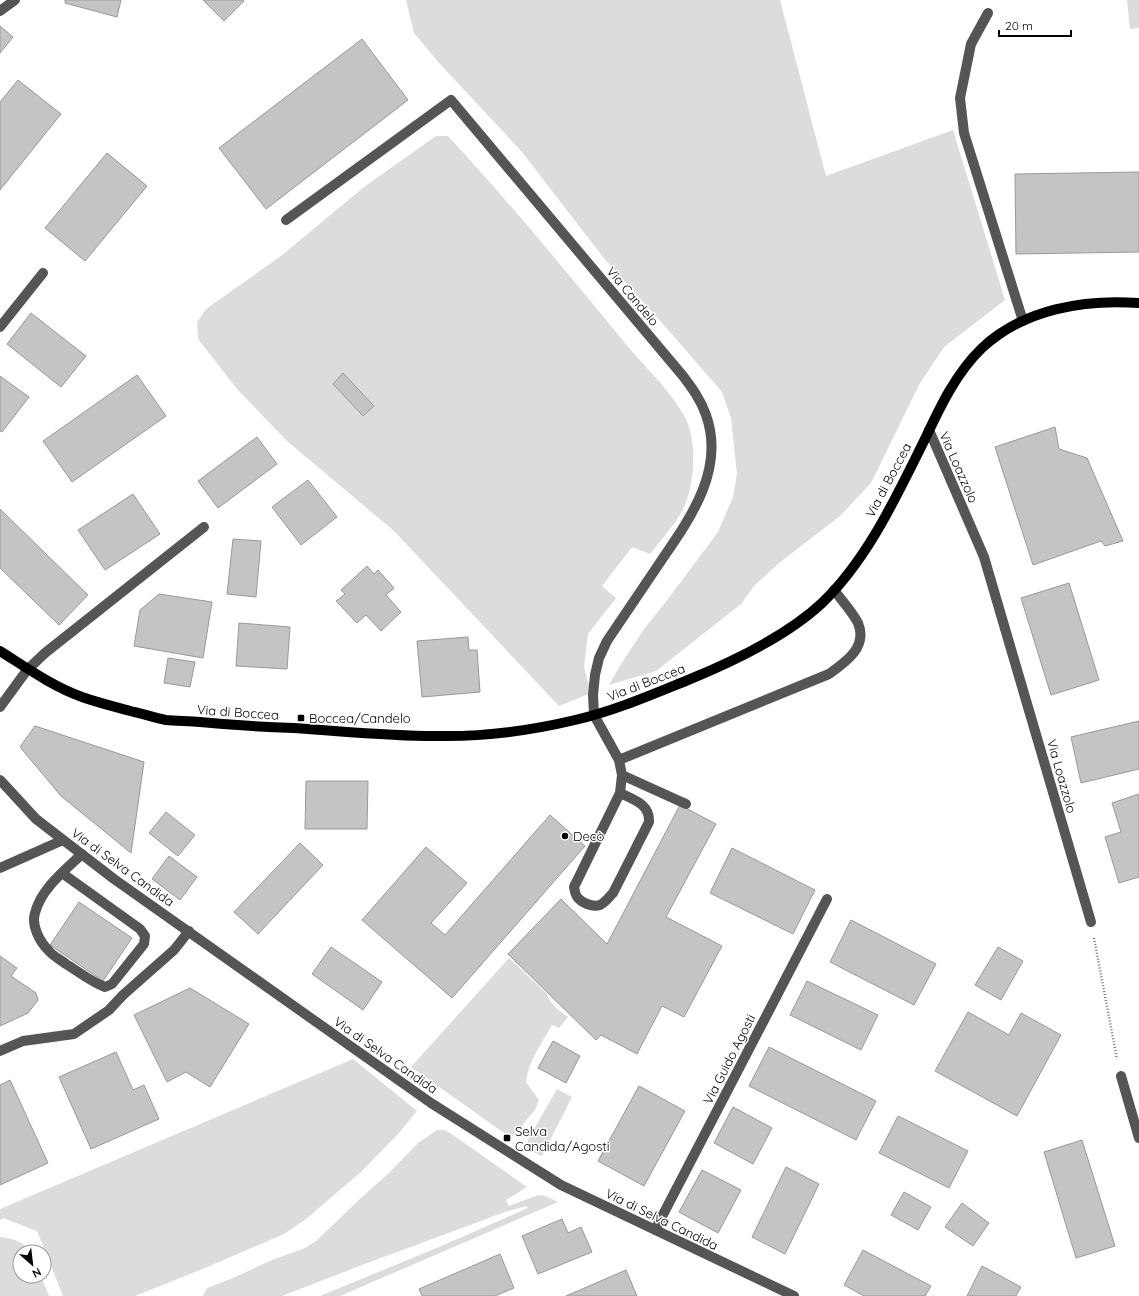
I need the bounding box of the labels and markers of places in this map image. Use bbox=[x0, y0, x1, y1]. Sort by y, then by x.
place label: Boccea/Candelo bbox=[309, 710, 411, 726]
marker: Boccea/Candelo bbox=[296, 713, 306, 723]
place label: Decò bbox=[573, 828, 605, 844]
marker: Decò bbox=[560, 831, 570, 841]
place label: Selva Candida/Agosti bbox=[515, 1123, 609, 1154]
marker: Selva Candida/Agosti bbox=[502, 1133, 512, 1143]

